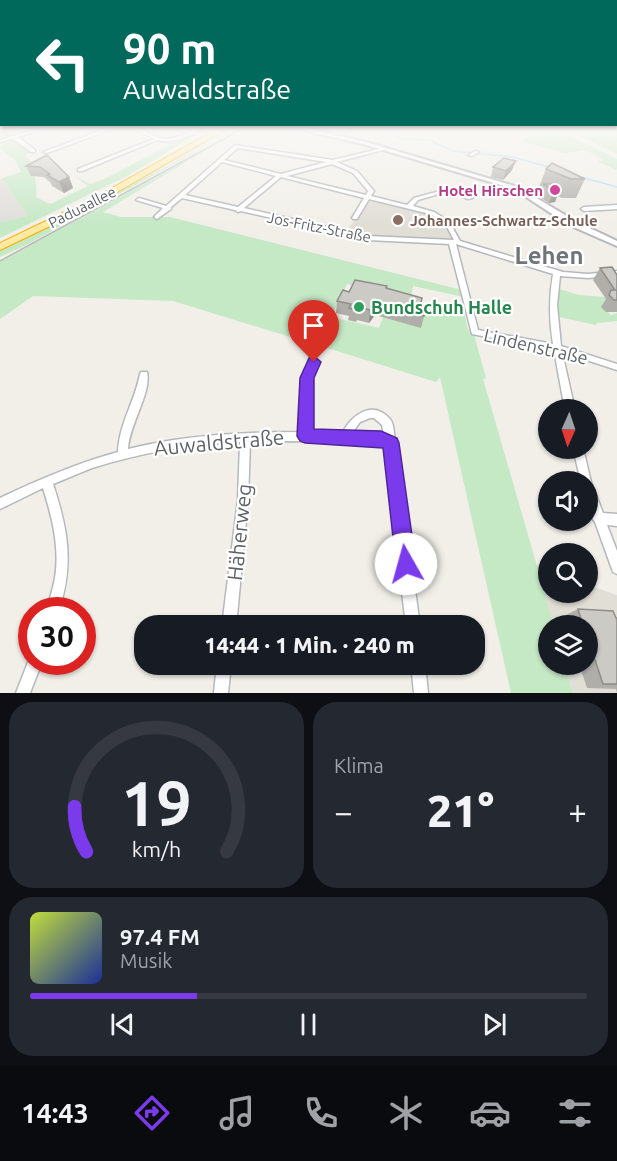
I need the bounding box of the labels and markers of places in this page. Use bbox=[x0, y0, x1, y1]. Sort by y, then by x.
place label: Hotel Hirschen bbox=[438, 182, 543, 199]
marker: Hotel Hirschen bbox=[548, 183, 562, 197]
place label: Johannes-Schwartz-Schule bbox=[410, 212, 598, 229]
marker: Johannes-Schwartz-Schule bbox=[391, 213, 405, 227]
place label: Bundschuh Halle bbox=[371, 297, 512, 317]
pin bbox=[288, 300, 339, 362]
marker: Bundschuh Halle bbox=[352, 300, 366, 314]

